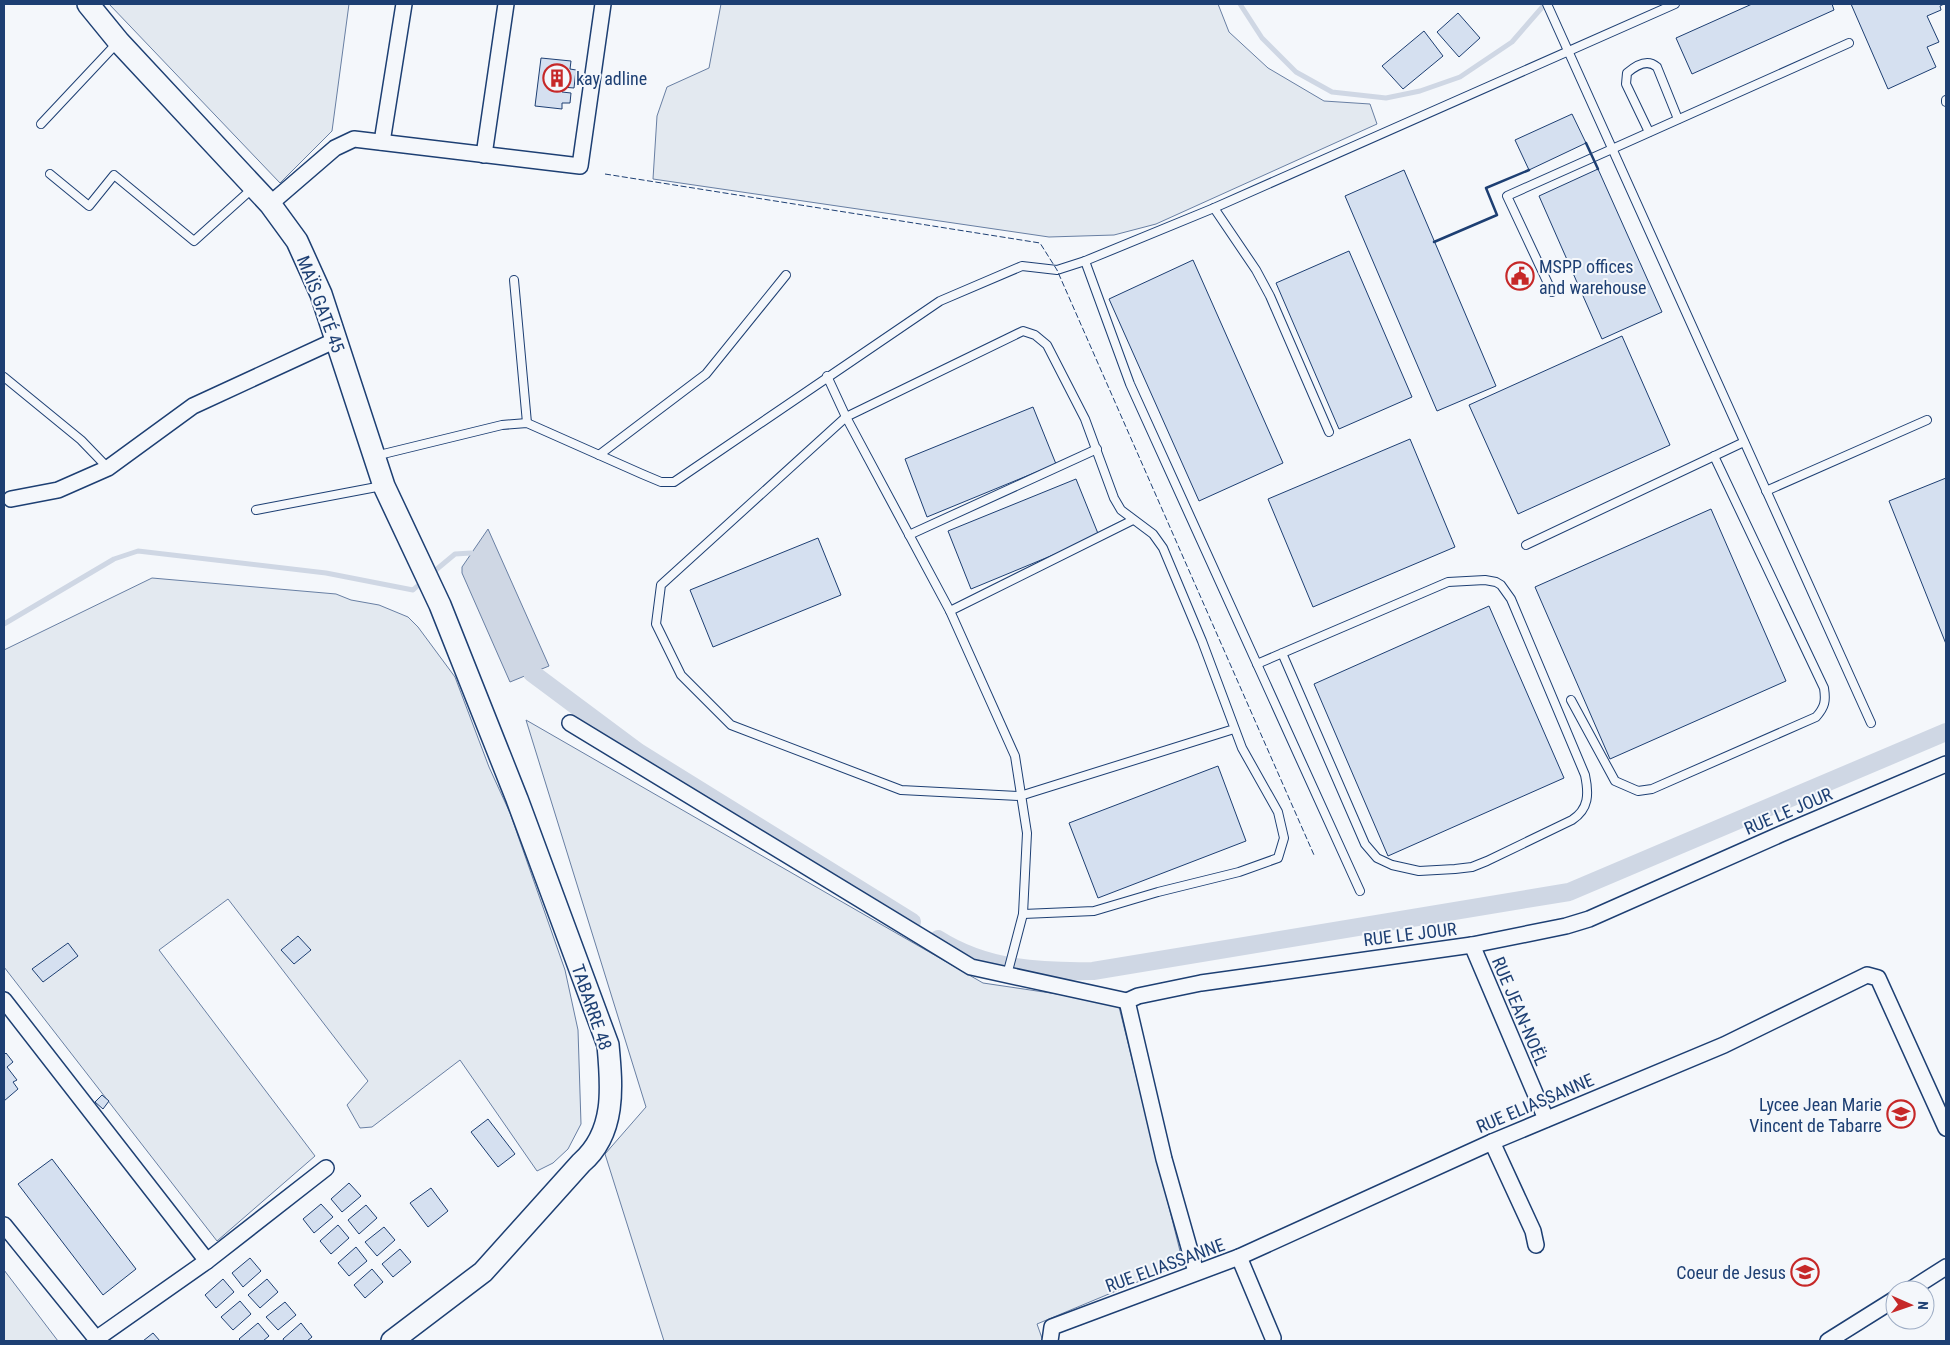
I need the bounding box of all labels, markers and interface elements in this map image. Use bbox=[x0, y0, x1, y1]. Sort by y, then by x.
building icon: kay adline bbox=[542, 63, 572, 93]
place label: kay adline bbox=[576, 68, 647, 89]
street label: MAÏS GATÉ 45 bbox=[293, 253, 349, 356]
place label: MSPP offices and warehouse bbox=[1539, 256, 1647, 298]
public building icon: MSPP offices and warehouse bbox=[1505, 261, 1535, 291]
street label: RUE LE JOUR bbox=[1741, 783, 1836, 839]
street label: RUE LE JOUR bbox=[1362, 918, 1458, 950]
street label: RUE JEAN-NOËL bbox=[1488, 954, 1552, 1069]
street label: TABARRE 48 bbox=[568, 961, 616, 1053]
street label: RUE ELIASSANNE bbox=[1473, 1069, 1597, 1137]
place label: Lycee Jean Marie Vincent de Tabarre bbox=[1749, 1094, 1882, 1136]
school or university icon: Lycee Jean Marie Vincent de Tabarre bbox=[1886, 1099, 1916, 1129]
street label: RUE ELIASSANNE bbox=[1102, 1234, 1228, 1296]
school or university icon: Coeur de Jesus bbox=[1790, 1257, 1820, 1287]
place label: Coeur de Jesus bbox=[1676, 1262, 1786, 1283]
north arrow bbox=[1885, 1280, 1935, 1330]
text: N bbox=[1915, 1301, 1931, 1310]

